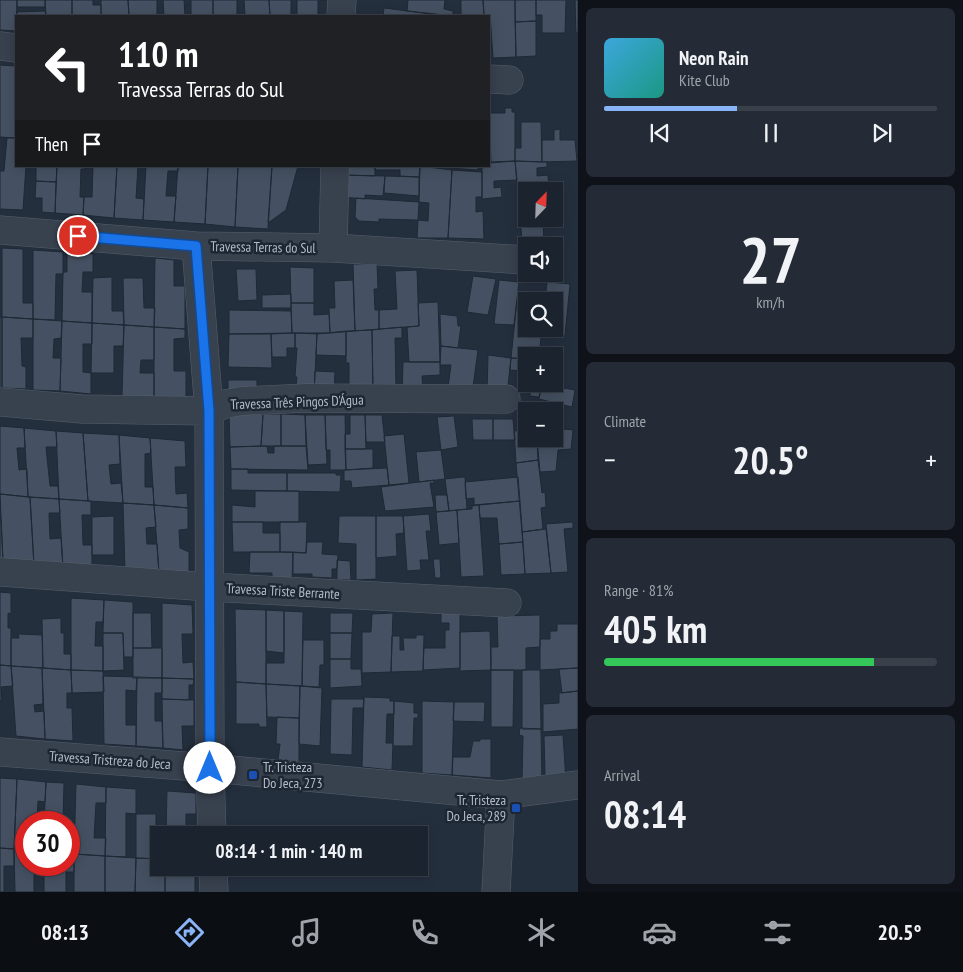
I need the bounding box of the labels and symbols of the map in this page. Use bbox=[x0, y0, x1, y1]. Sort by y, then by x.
north arrow bbox=[518, 182, 562, 228]
pin bbox=[57, 215, 99, 257]
street label: Travessa Terras do Sul bbox=[210, 237, 317, 257]
street label: Travessa Três Pingos D'Água bbox=[230, 391, 364, 413]
street label: Travessa Triste Berrante bbox=[226, 579, 341, 603]
position arrow bbox=[183, 741, 235, 793]
street label: Travessa Tristreza do Jeca bbox=[49, 747, 171, 773]
place label: Tr. Tristeza Do Jeca, 273 bbox=[263, 758, 323, 792]
marker: Tr. Tristeza Do Jeca, 273 bbox=[247, 769, 259, 781]
place label: Tr. Tristeza Do Jeca, 289 bbox=[446, 791, 506, 825]
marker: Tr. Tristeza Do Jeca, 289 bbox=[510, 802, 522, 814]
speed limit sign: 30 bbox=[15, 811, 80, 876]

